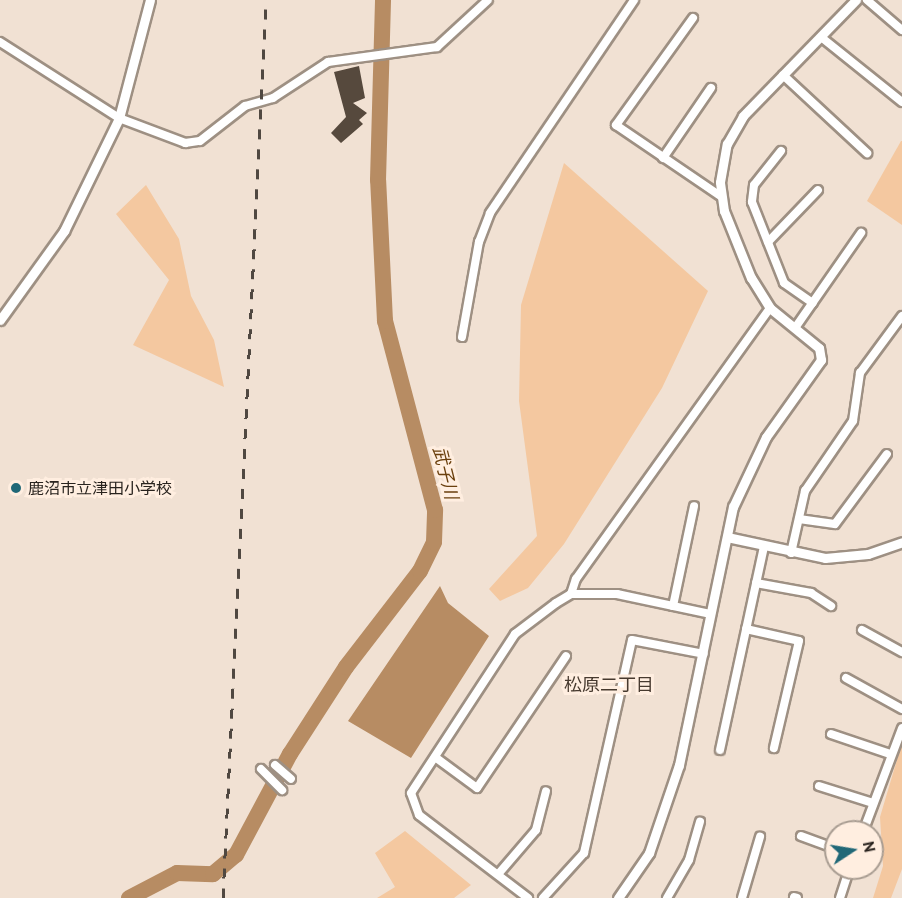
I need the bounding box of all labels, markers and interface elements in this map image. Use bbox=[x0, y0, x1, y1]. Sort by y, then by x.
water label: 武子川 bbox=[428, 444, 462, 502]
place label: 鹿沼市立津田小学校 bbox=[28, 478, 172, 498]
marker: 鹿沼市立津田小学校 bbox=[9, 481, 23, 495]
district label: 松原二丁目 bbox=[564, 674, 654, 696]
north arrow bbox=[824, 820, 884, 880]
text: N bbox=[859, 839, 881, 854]

